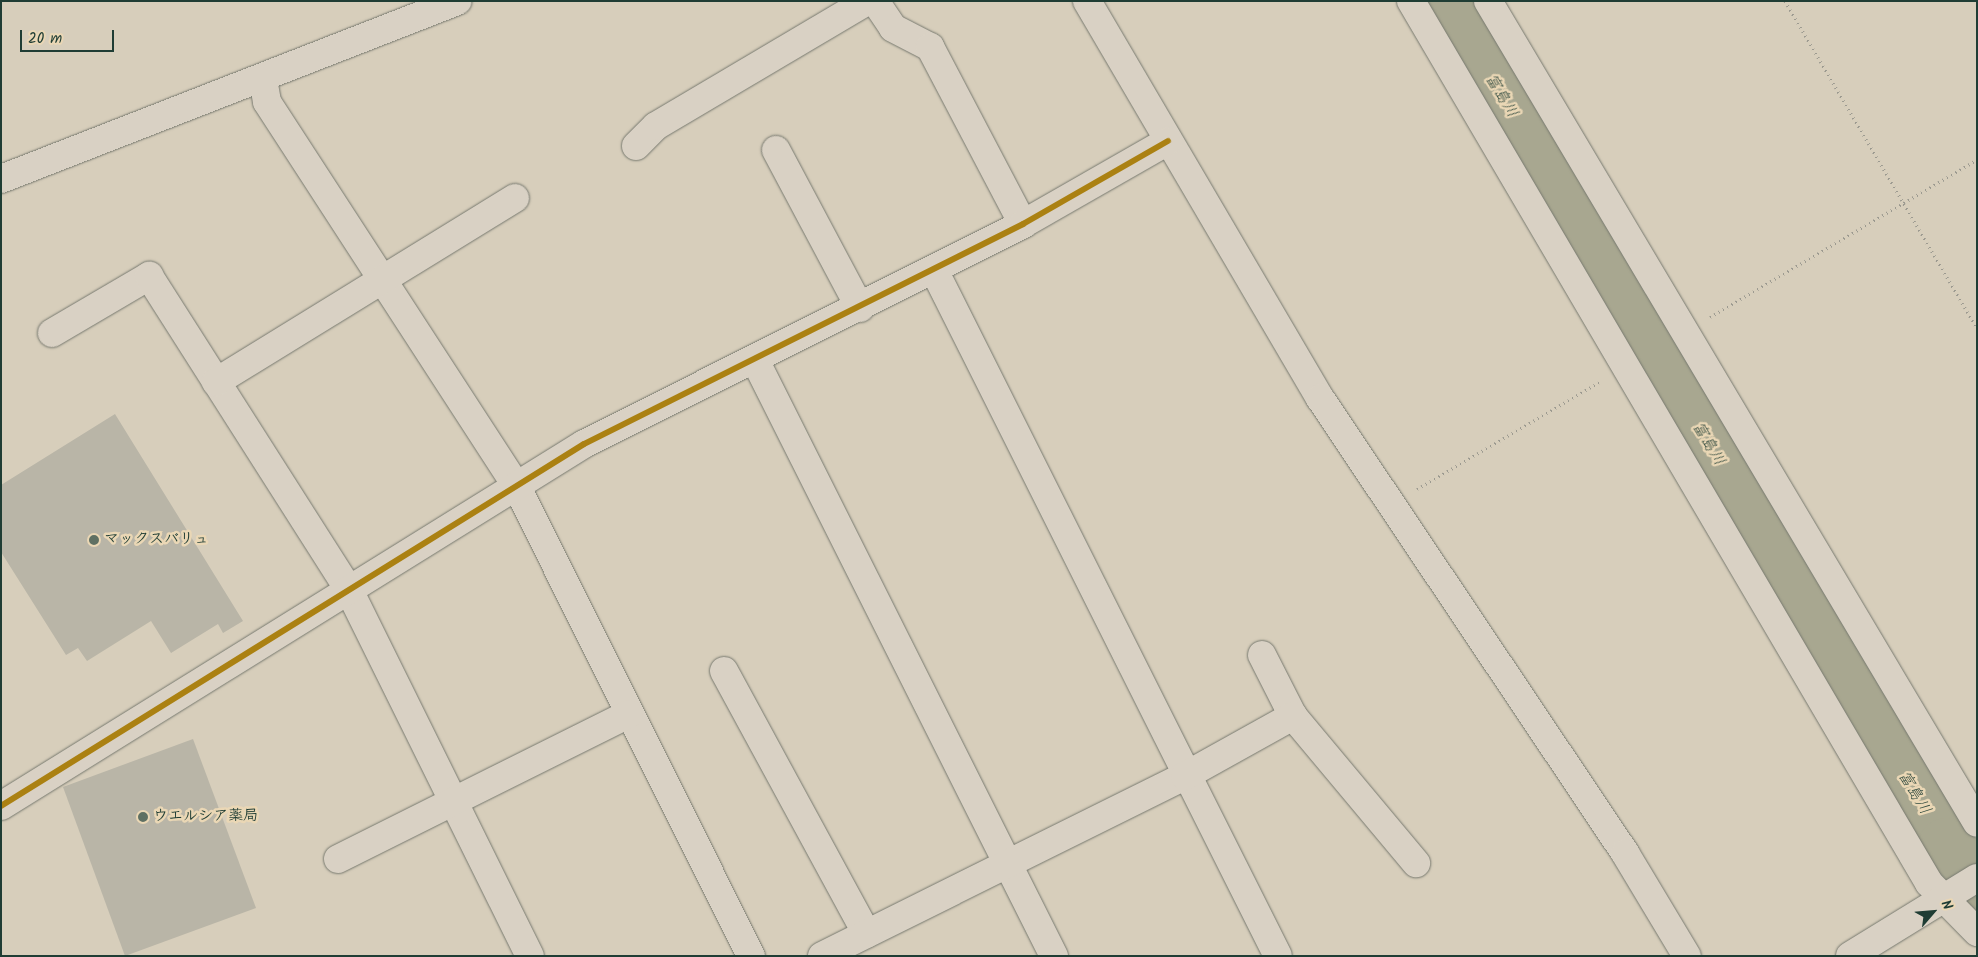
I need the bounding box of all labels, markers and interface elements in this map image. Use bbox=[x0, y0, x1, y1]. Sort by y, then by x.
scale bar bbox=[22, 20, 116, 52]
text: 20 m bbox=[28, 27, 62, 51]
water label: 富島川 bbox=[1480, 70, 1522, 122]
water label: 富島川 bbox=[1687, 418, 1729, 470]
place label: マックスバリュ bbox=[104, 531, 209, 549]
marker: マックスバリュ bbox=[88, 534, 100, 546]
water label: 富島川 bbox=[1893, 767, 1935, 819]
place label: ウエルシア薬局 bbox=[153, 808, 258, 826]
marker: ウエルシア薬局 bbox=[137, 811, 149, 823]
north arrow bbox=[1908, 887, 1958, 937]
text: N bbox=[1935, 896, 1958, 914]

